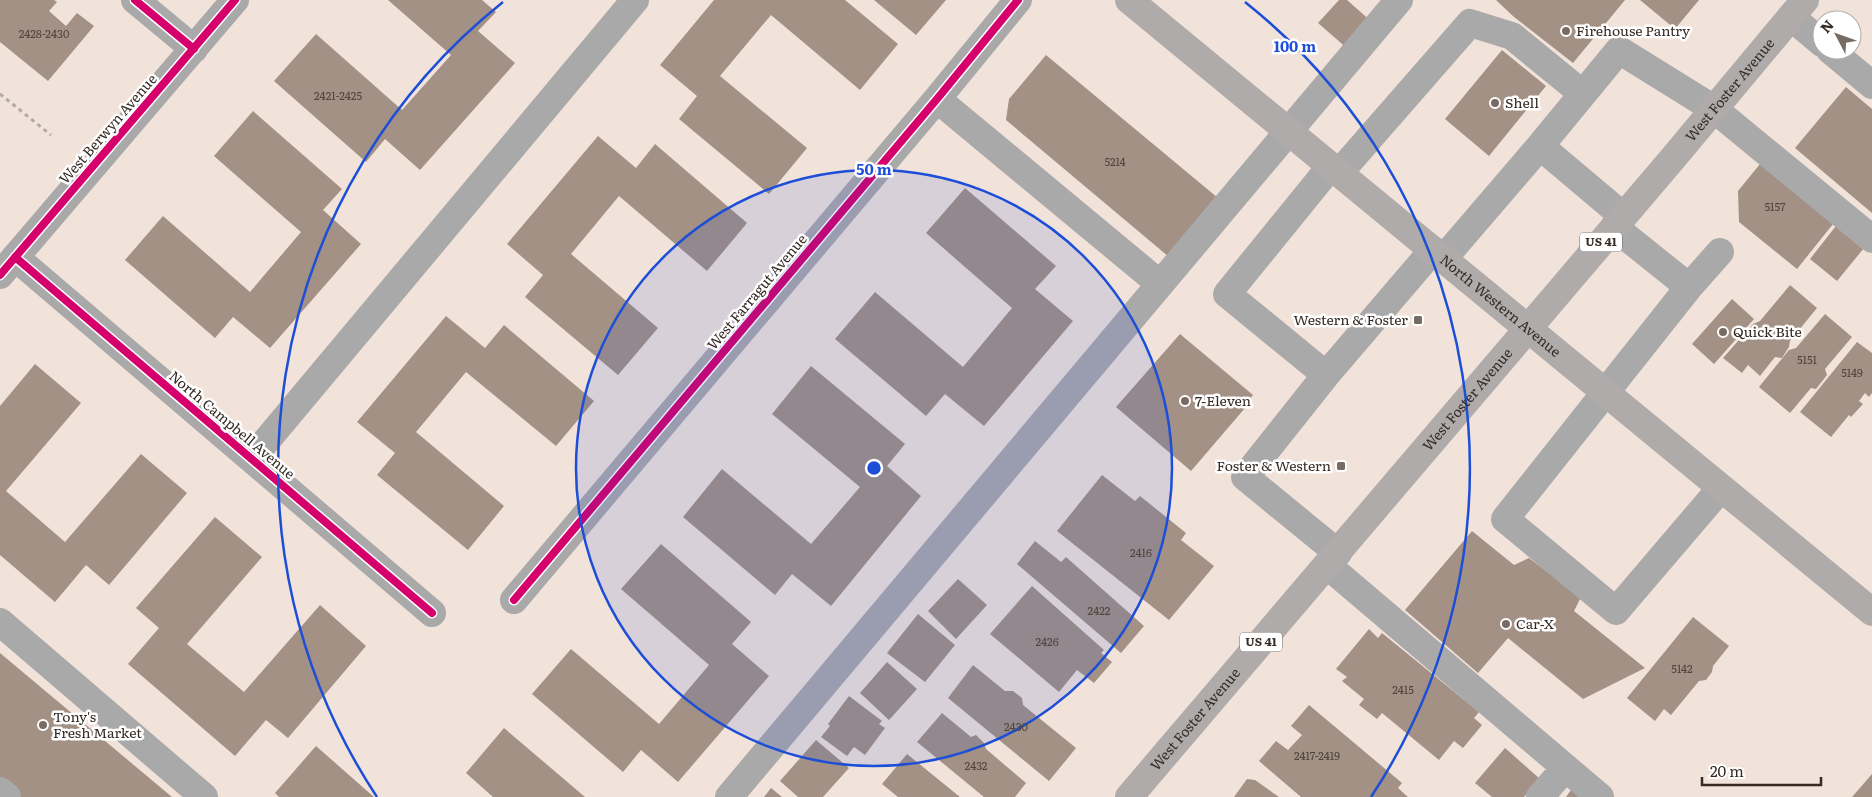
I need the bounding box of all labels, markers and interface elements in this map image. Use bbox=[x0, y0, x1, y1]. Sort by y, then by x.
north arrow bbox=[1812, 10, 1862, 60]
text: N bbox=[1815, 15, 1838, 37]
place label: Firehouse Pantry bbox=[1576, 20, 1691, 40]
house number: 2428-2430 bbox=[19, 25, 69, 41]
marker: Firehouse Pantry bbox=[1560, 25, 1572, 37]
street label: West Foster Avenue bbox=[1680, 33, 1778, 145]
text: 100 m bbox=[1274, 34, 1316, 57]
street label: West Berwyn Avenue bbox=[54, 69, 161, 188]
house number: 2421-2425 bbox=[314, 87, 362, 103]
place label: Shell bbox=[1505, 92, 1539, 112]
marker: Shell bbox=[1489, 97, 1501, 109]
house number: 5214 bbox=[1104, 153, 1126, 169]
text: 50 m bbox=[856, 157, 892, 180]
house number: 5157 bbox=[1764, 198, 1786, 214]
street label: West Farragut Avenue bbox=[702, 229, 811, 354]
road number: US 41 bbox=[1580, 232, 1622, 252]
street label: North Western Avenue bbox=[1436, 249, 1566, 361]
place label: Western & Foster bbox=[1294, 309, 1408, 329]
marker: Western & Foster bbox=[1412, 314, 1424, 326]
place label: Quick Bite bbox=[1733, 321, 1802, 341]
marker: Quick Bite bbox=[1717, 326, 1729, 338]
street label: West Foster Avenue bbox=[1417, 343, 1516, 455]
house number: 5151 bbox=[1797, 351, 1818, 367]
house number: 5149 bbox=[1841, 364, 1863, 380]
street label: North Campbell Avenue bbox=[165, 365, 300, 483]
place label: 7-Eleven bbox=[1195, 390, 1251, 410]
marker: 7-Eleven bbox=[1179, 395, 1191, 407]
place label: Foster & Western bbox=[1217, 455, 1331, 475]
centre of rings bbox=[865, 459, 883, 477]
marker: Foster & Western bbox=[1335, 460, 1347, 472]
house number: 2416 bbox=[1130, 544, 1152, 560]
house number: 2422 bbox=[1088, 602, 1111, 618]
place label: Car-X bbox=[1516, 613, 1554, 633]
marker: Car-X bbox=[1500, 618, 1512, 630]
road number: US 41 bbox=[1240, 632, 1282, 652]
house number: 2426 bbox=[1035, 633, 1059, 649]
house number: 5142 bbox=[1671, 660, 1693, 676]
street label: West Foster Avenue bbox=[1145, 663, 1244, 774]
house number: 2415 bbox=[1392, 681, 1414, 697]
place label: Tony's Fresh Market bbox=[53, 706, 142, 742]
house number: 2430 bbox=[1004, 718, 1028, 734]
marker: Tony's Fresh Market bbox=[37, 719, 49, 731]
house number: 2417-2419 bbox=[1294, 747, 1340, 763]
scale bar bbox=[1702, 754, 1821, 786]
house number: 2432 bbox=[965, 757, 988, 773]
text: 20 m bbox=[1710, 759, 1744, 782]

